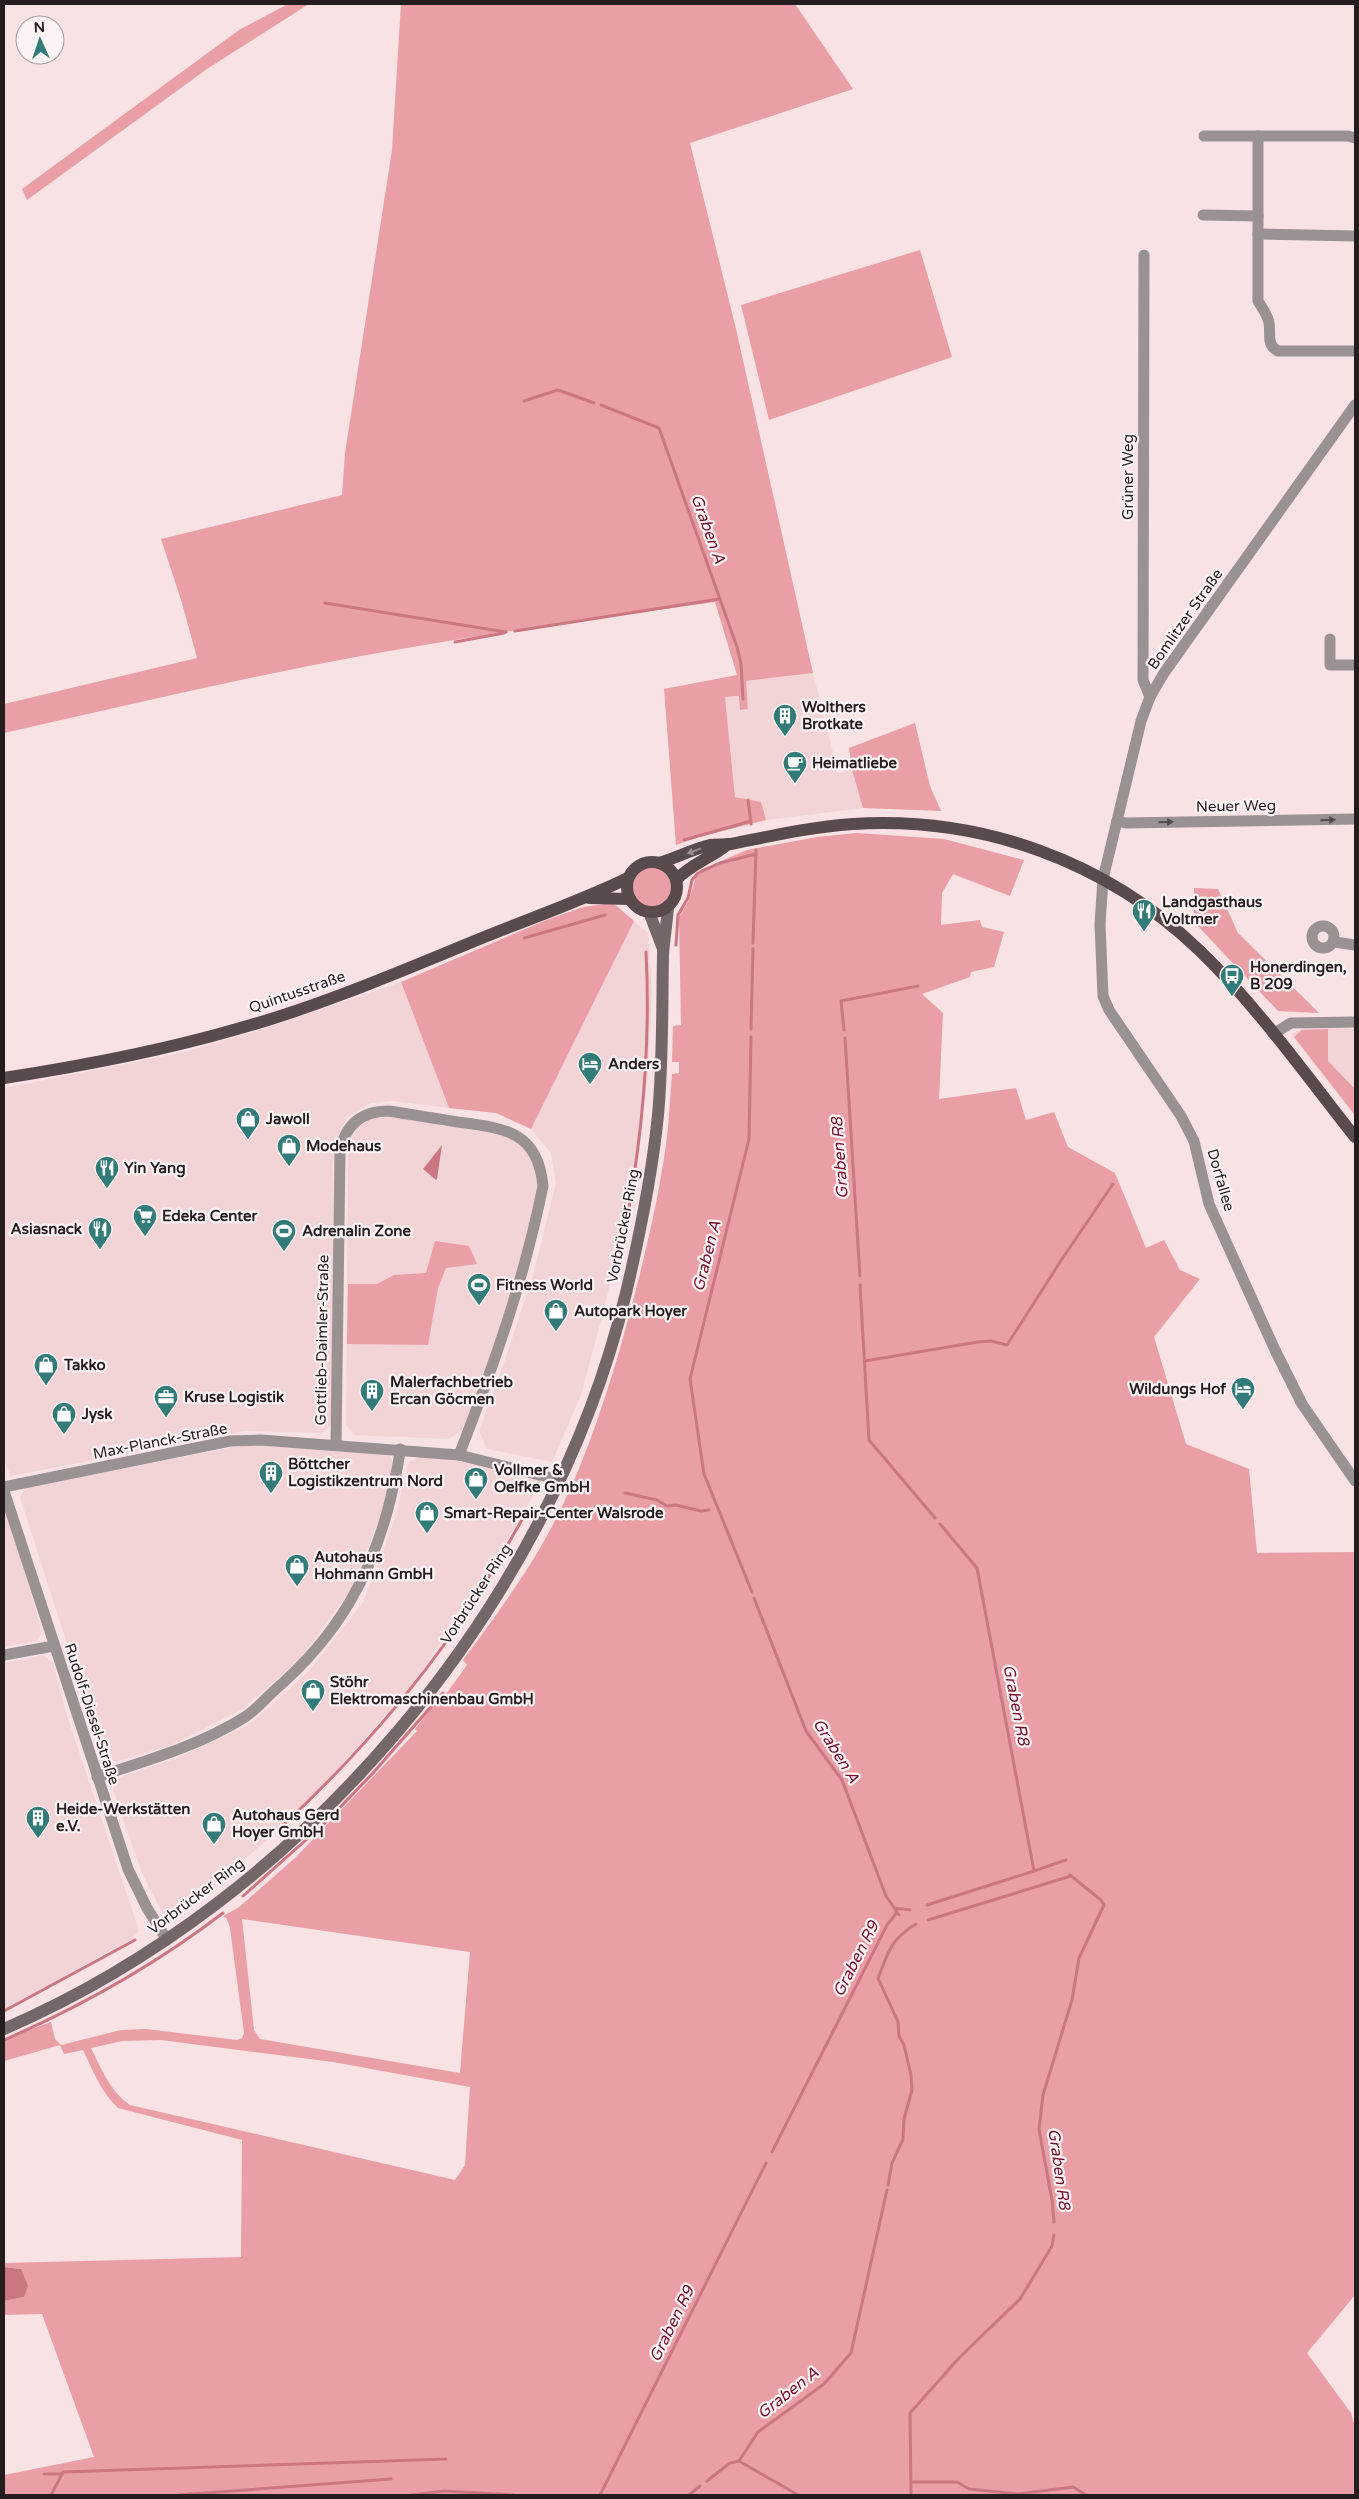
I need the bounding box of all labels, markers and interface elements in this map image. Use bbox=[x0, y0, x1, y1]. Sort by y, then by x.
north arrow bbox=[15, 15, 65, 65]
text: N bbox=[33, 19, 45, 36]
street label: Grüner Weg bbox=[1119, 434, 1137, 520]
water label: Graben A bbox=[686, 492, 730, 566]
street label: Bomlitzer Straße bbox=[1144, 565, 1226, 673]
place label: Wolthers Brotkate bbox=[802, 698, 866, 733]
building icon: Wolthers Brotkate bbox=[772, 703, 798, 737]
cafe icon: Heimatliebe bbox=[782, 750, 808, 784]
place label: Heimatliebe bbox=[812, 754, 898, 772]
street label: Neuer Weg bbox=[1196, 796, 1276, 816]
one-way arrow bbox=[1320, 815, 1336, 823]
one-way arrow bbox=[1158, 818, 1174, 826]
one-way arrow bbox=[686, 848, 701, 856]
place label: Landgasthaus Voltmer bbox=[1162, 893, 1262, 928]
restaurant icon: Landgasthaus Voltmer bbox=[1131, 898, 1157, 932]
place label: Honerdingen, B 209 bbox=[1250, 958, 1347, 993]
bus stop icon: Honerdingen, B 209 bbox=[1219, 963, 1245, 997]
street label: Quintusstraße bbox=[247, 967, 347, 1017]
hotel icon: Anders bbox=[577, 1051, 603, 1085]
place label: Anders bbox=[608, 1055, 659, 1073]
shop icon: Jawoll bbox=[235, 1106, 261, 1140]
place label: Jawoll bbox=[265, 1110, 310, 1128]
water label: Graben R8 bbox=[827, 1116, 853, 1199]
shop icon: Modehaus bbox=[276, 1133, 302, 1167]
place label: Modehaus bbox=[306, 1137, 381, 1155]
street label: Dorfallee bbox=[1203, 1147, 1239, 1213]
restaurant icon: Yin Yang bbox=[94, 1155, 120, 1189]
place label: Yin Yang bbox=[124, 1159, 186, 1178]
street label: Vorbrücker Ring bbox=[603, 1167, 643, 1285]
supermarket icon: Edeka Center bbox=[132, 1203, 158, 1237]
place label: Edeka Center bbox=[162, 1207, 257, 1225]
restaurant icon: Asiasnack bbox=[87, 1216, 113, 1250]
sports icon: Adrenalin Zone bbox=[271, 1218, 297, 1252]
water label: Graben A bbox=[689, 1218, 725, 1293]
place label: Asiasnack bbox=[11, 1220, 82, 1238]
place label: Adrenalin Zone bbox=[302, 1222, 411, 1240]
street label: Gottlieb-Daimler-Straße bbox=[312, 1255, 332, 1425]
sports icon: Fitness World bbox=[466, 1272, 492, 1306]
place label: Fitness World bbox=[496, 1276, 593, 1294]
shop icon: Autopark Hoyer bbox=[543, 1298, 569, 1332]
place label: Autopark Hoyer bbox=[574, 1302, 687, 1321]
shop icon: Takko bbox=[33, 1352, 59, 1386]
place label: Takko bbox=[63, 1356, 106, 1374]
place label: Malerfachbetrieb Ercan Göcmen bbox=[390, 1373, 514, 1408]
hotel icon: Wildungs Hof bbox=[1230, 1376, 1256, 1410]
building icon: Malerfachbetrieb Ercan Göcmen bbox=[359, 1378, 385, 1412]
place label: Wildungs Hof bbox=[1129, 1380, 1226, 1399]
office icon: Kruse Logistik bbox=[153, 1384, 179, 1418]
place label: Kruse Logistik bbox=[184, 1388, 284, 1407]
shop icon: Jysk bbox=[51, 1401, 77, 1435]
place label: Jysk bbox=[81, 1405, 112, 1424]
street label: Max-Planck-Straße bbox=[91, 1419, 229, 1463]
place label: Böttcher Logistikzentrum Nord bbox=[288, 1455, 443, 1491]
building icon: Böttcher Logistikzentrum Nord bbox=[258, 1460, 284, 1494]
place label: Vollmer & Oelfke GmbH bbox=[494, 1461, 590, 1496]
shop icon: Vollmer & Oelfke GmbH bbox=[463, 1466, 489, 1500]
shop icon: Smart-Repair-Center Walsrode bbox=[414, 1500, 440, 1534]
place label: Smart-Repair-Center Walsrode bbox=[444, 1504, 664, 1523]
street label: Vorbrücker Ring bbox=[437, 1540, 515, 1648]
place label: Autohaus Hohmann GmbH bbox=[314, 1548, 433, 1583]
shop icon: Autohaus Hohmann GmbH bbox=[284, 1553, 310, 1587]
street label: Rudolf-Diesel-Straße bbox=[61, 1641, 123, 1787]
water label: Graben R8 bbox=[998, 1663, 1034, 1748]
place label: Stöhr Elektromaschinenbau GmbH bbox=[330, 1673, 534, 1708]
shop icon: Stöhr Elektromaschinenbau GmbH bbox=[300, 1678, 326, 1712]
water label: Graben A bbox=[808, 1715, 864, 1787]
place label: Heide-Werkstätten e.V. bbox=[56, 1800, 190, 1835]
building icon: Heide-Werkstätten e.V. bbox=[25, 1805, 51, 1839]
place label: Autohaus Gerd Hoyer GmbH bbox=[232, 1806, 339, 1842]
shop icon: Autohaus Gerd Hoyer GmbH bbox=[201, 1811, 227, 1845]
street label: Vorbrücker Ring bbox=[144, 1854, 248, 1938]
water label: Graben R9 bbox=[829, 1917, 884, 2000]
water label: Graben R8 bbox=[1043, 2127, 1075, 2212]
water label: Graben R9 bbox=[645, 2282, 699, 2365]
water label: Graben A bbox=[753, 2363, 823, 2423]

